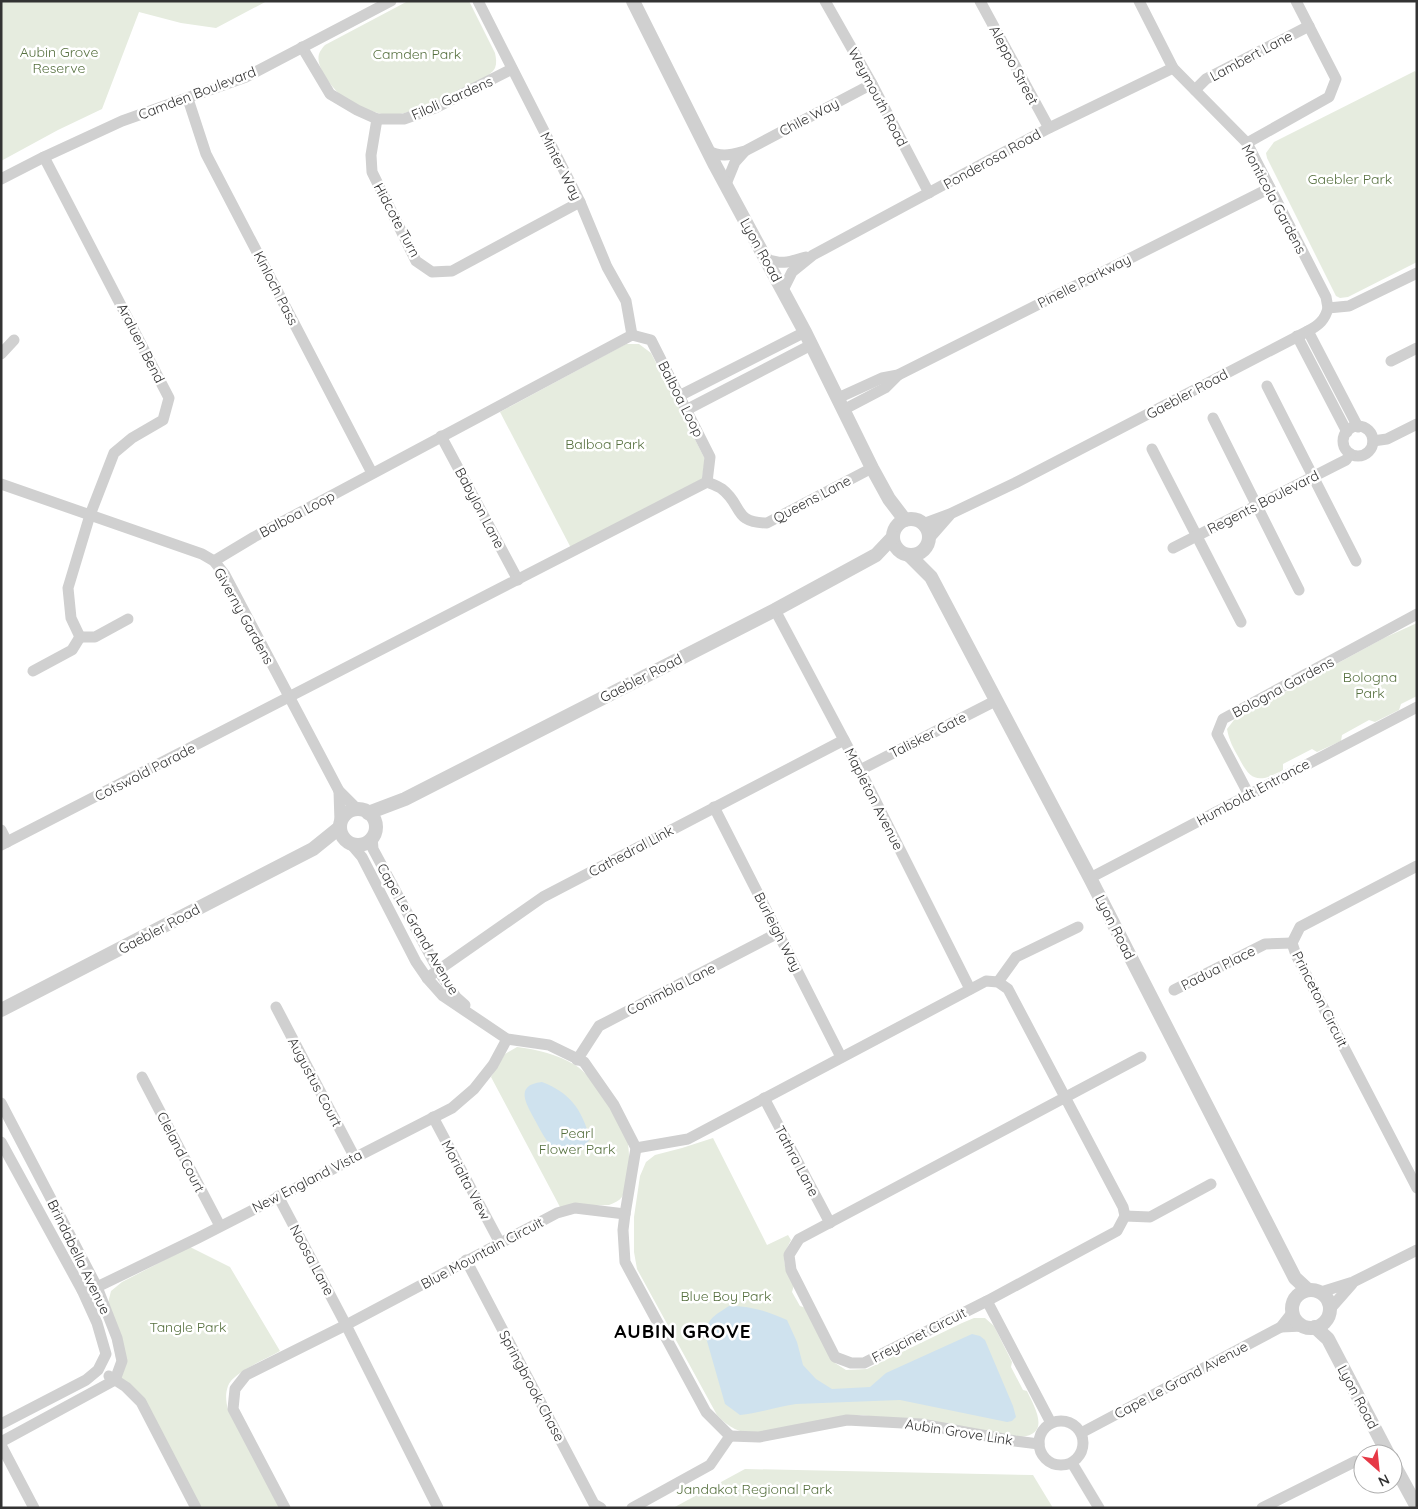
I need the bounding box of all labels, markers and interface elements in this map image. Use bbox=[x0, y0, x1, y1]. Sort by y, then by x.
street label: Aleppo Street bbox=[985, 22, 1043, 108]
street label: Lambert Lane bbox=[1207, 27, 1295, 85]
park label: Aubin Grove Reserve bbox=[20, 43, 98, 77]
street label: Weymouth Road bbox=[844, 44, 912, 150]
park label: Camden Park bbox=[373, 45, 461, 63]
street label: Camden Boulevard bbox=[136, 62, 258, 124]
street label: Filoli Gardens bbox=[409, 72, 495, 124]
street label: Chile Way bbox=[776, 94, 842, 140]
street label: Ponderosa Road bbox=[940, 125, 1044, 193]
street label: Minter Way bbox=[536, 129, 586, 203]
street label: Monticola Gardens bbox=[1237, 141, 1311, 257]
park label: Gaebler Park bbox=[1308, 170, 1392, 188]
street label: Hidcote Turn bbox=[370, 180, 424, 260]
street label: Lyon Road bbox=[736, 215, 786, 285]
street label: Kinloch Pass bbox=[250, 248, 302, 328]
street label: Pinelle Parkway bbox=[1034, 250, 1134, 312]
street label: Araluen Bend bbox=[113, 300, 169, 386]
street label: Balboa Loop bbox=[654, 358, 708, 440]
street label: Gaebler Road bbox=[1143, 365, 1231, 423]
park label: Balboa Park bbox=[565, 435, 645, 453]
street label: Babylon Lane bbox=[451, 464, 509, 552]
street label: Regents Boulevard bbox=[1204, 466, 1322, 538]
street label: Queens Lane bbox=[770, 471, 854, 527]
street label: Balboa Loop bbox=[256, 487, 338, 541]
street label: Giverny Gardens bbox=[210, 565, 278, 667]
street label: Gaebler Road bbox=[597, 650, 685, 706]
street label: Bologna Gardens bbox=[1229, 653, 1337, 721]
park label: Bologna Park bbox=[1343, 668, 1397, 702]
street label: Talisker Gate bbox=[887, 708, 969, 762]
street label: Cotswold Parade bbox=[92, 739, 198, 805]
street label: Mapleton Avenue bbox=[840, 745, 908, 853]
street label: Humboldt Entrance bbox=[1193, 755, 1313, 829]
street label: Cathedral Link bbox=[585, 821, 677, 881]
street label: Cape Le Grand Avenue bbox=[373, 860, 463, 998]
street label: Burleigh Way bbox=[750, 889, 806, 975]
street label: Lyon Road bbox=[1091, 892, 1139, 962]
street label: Gaebler Road bbox=[115, 900, 203, 958]
street label: Padua Place bbox=[1178, 942, 1258, 994]
street label: Princeton Circuit bbox=[1288, 948, 1352, 1050]
street label: Conimbla Lane bbox=[624, 959, 719, 1019]
street label: Augustus Court bbox=[284, 1034, 346, 1130]
street label: Cleland Court bbox=[153, 1109, 209, 1195]
street label: Tathra Lane bbox=[771, 1122, 823, 1200]
park label: Pearl Flower Park bbox=[539, 1124, 615, 1158]
street label: Morialta View bbox=[437, 1137, 495, 1223]
street label: New England Vista bbox=[249, 1145, 365, 1217]
street label: Brindabella Avenue bbox=[43, 1197, 115, 1317]
street label: Blue Mountain Circuit bbox=[418, 1213, 547, 1293]
street label: Noosa Lane bbox=[286, 1221, 338, 1299]
park label: Blue Boy Park bbox=[681, 1287, 771, 1305]
street label: Freycinet Circuit bbox=[869, 1303, 969, 1367]
park label: Tangle Park bbox=[150, 1318, 226, 1336]
district label: AUBIN GROVE bbox=[614, 1319, 752, 1343]
street label: Springbrook Chase bbox=[495, 1327, 569, 1445]
street label: Cape Le Grand Avenue bbox=[1111, 1337, 1251, 1423]
street label: Lyon Road bbox=[1334, 1362, 1382, 1432]
street label: Aubin Grove Link bbox=[904, 1415, 1014, 1449]
north arrow bbox=[1353, 1444, 1403, 1494]
text: N bbox=[1375, 1470, 1393, 1491]
park label: Jandakot Regional Park bbox=[676, 1480, 832, 1498]

